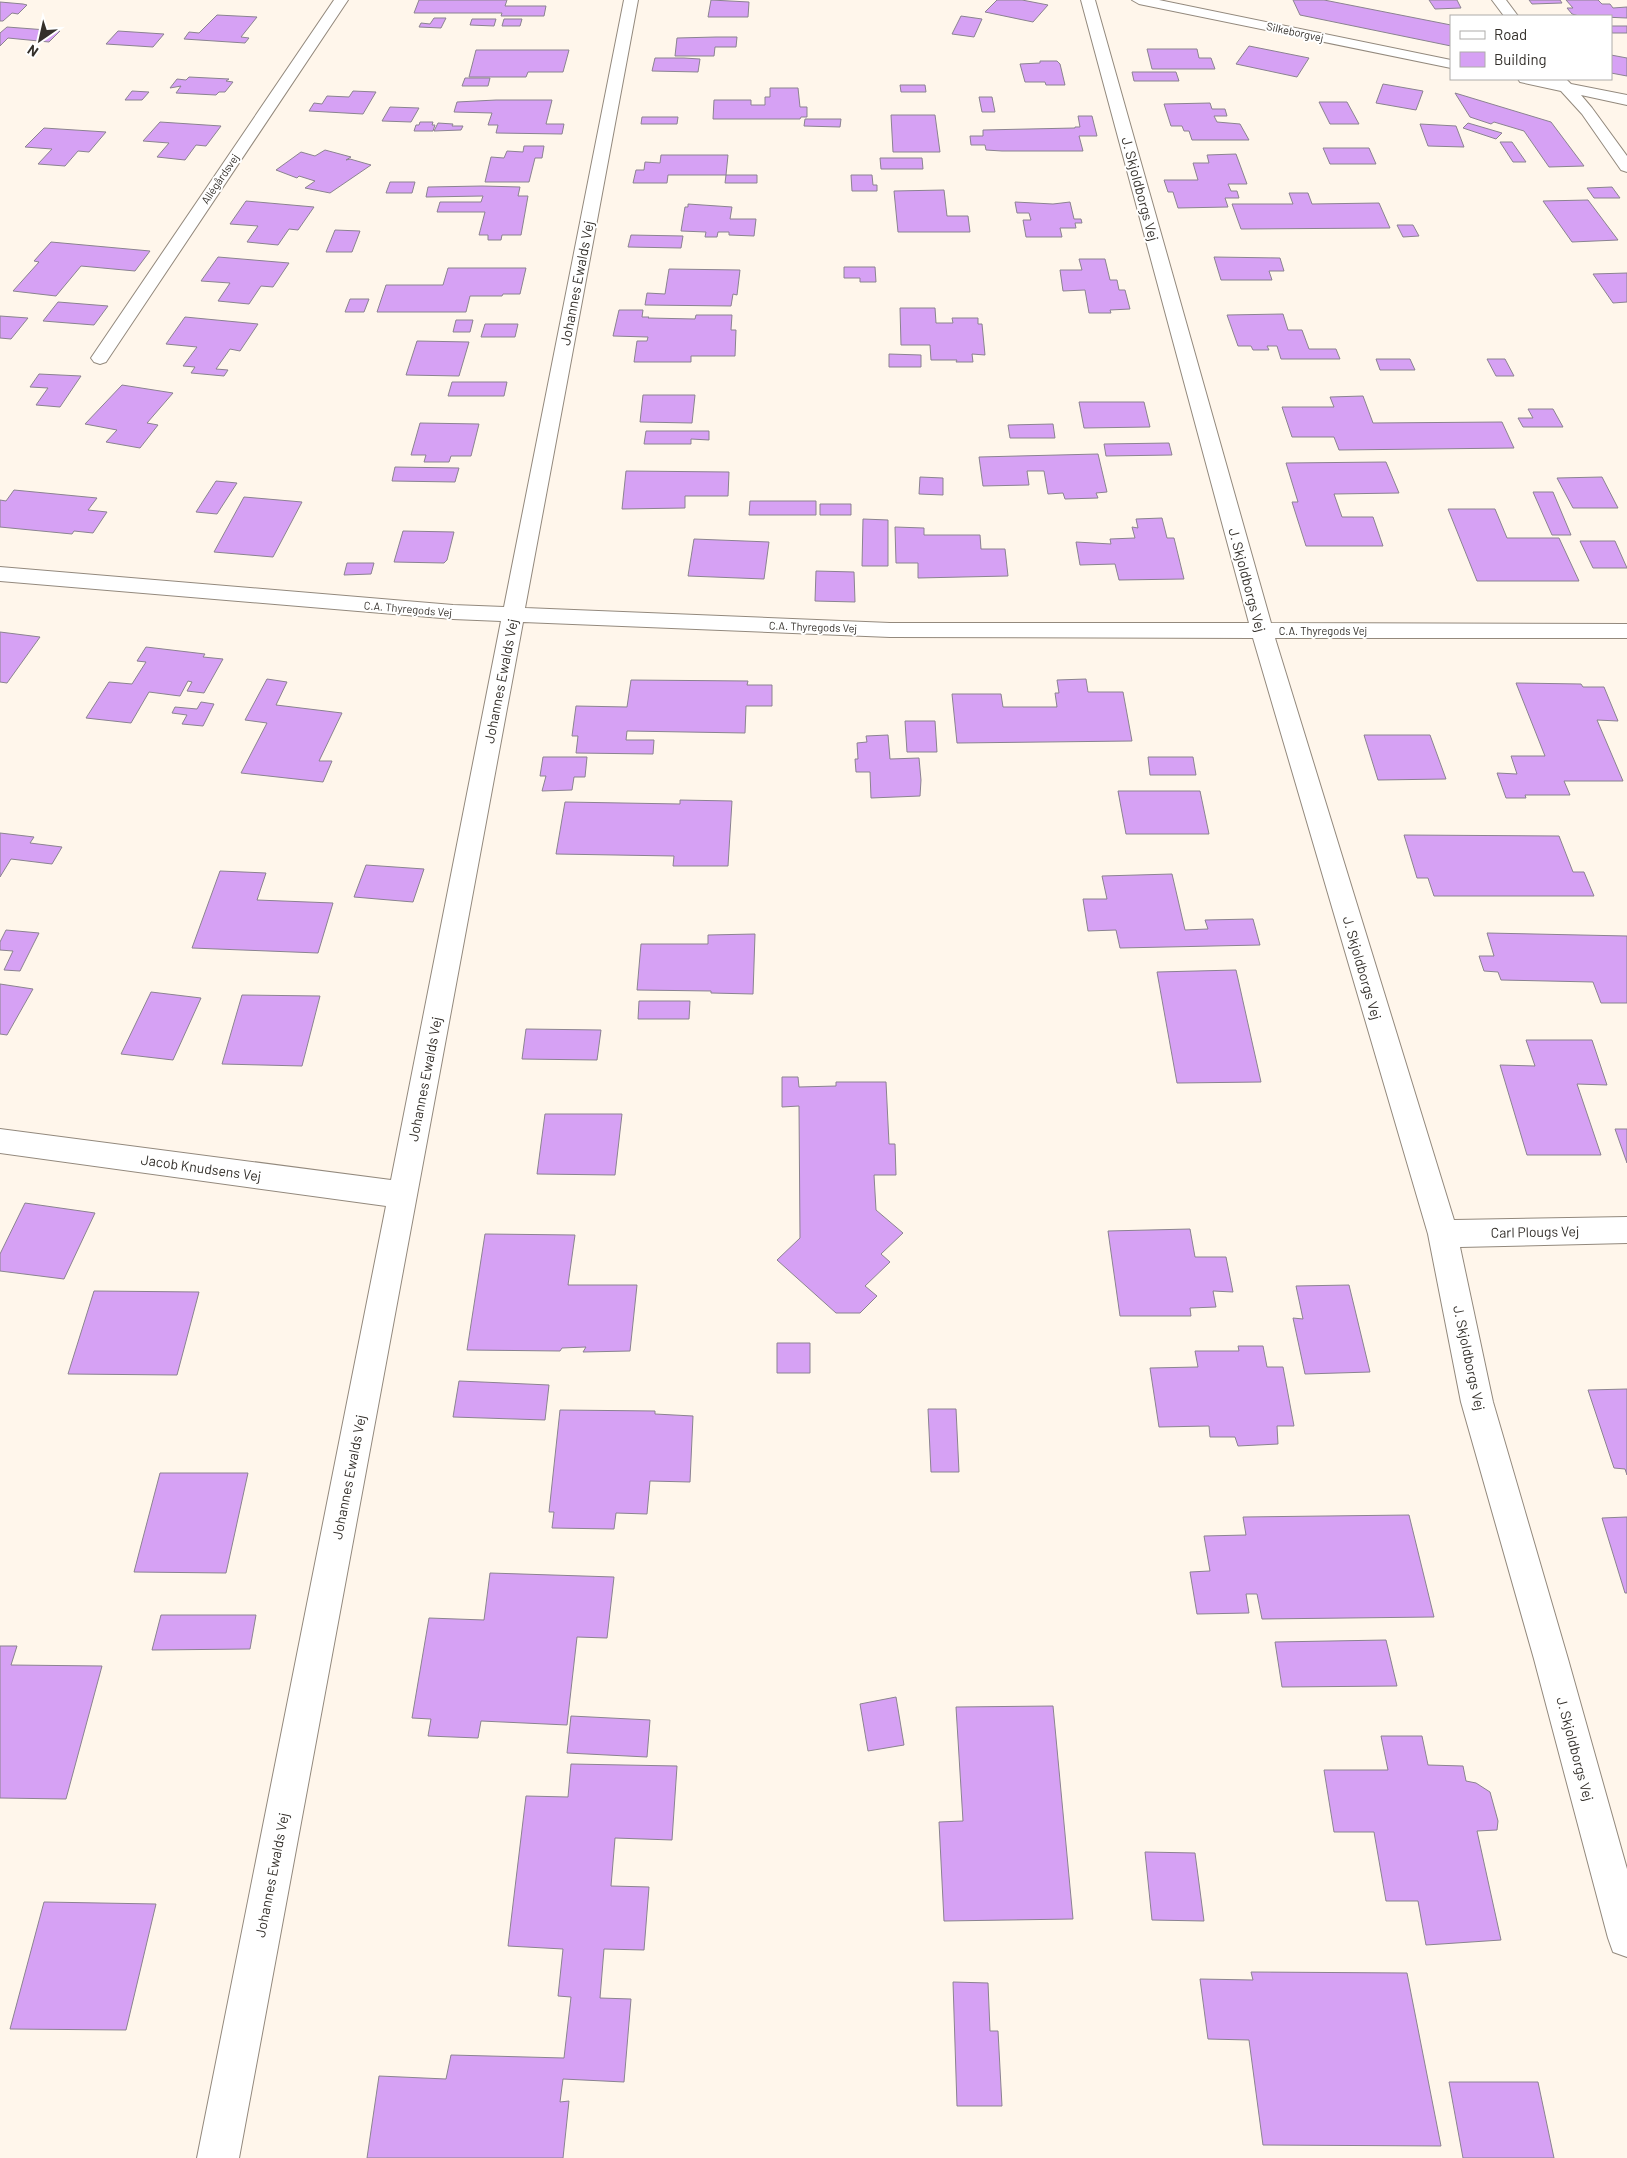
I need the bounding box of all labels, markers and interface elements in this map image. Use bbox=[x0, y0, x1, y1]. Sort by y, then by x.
north arrow bbox=[15, 15, 65, 65]
legend bbox=[1450, 15, 1612, 80]
street label: Silkeborgvej bbox=[1265, 19, 1325, 44]
text: Road bbox=[1494, 25, 1527, 43]
text: N bbox=[24, 42, 41, 61]
text: Building bbox=[1494, 50, 1547, 68]
street label: J. Skjoldborgs Vej bbox=[1118, 135, 1163, 243]
street label: Allégårdsvej bbox=[198, 151, 241, 206]
street label: Johannes Ewalds Vej bbox=[556, 219, 597, 347]
street label: J. Skjoldborgs Vej bbox=[1225, 526, 1270, 634]
street label: C.A. Thyregods Vej bbox=[363, 598, 453, 619]
street label: Johannes Ewalds Vej bbox=[480, 617, 521, 745]
street label: C.A. Thyregods Vej bbox=[769, 618, 857, 635]
street label: C.A. Thyregods Vej bbox=[1279, 624, 1367, 637]
street label: J. Skjoldborgs Vej bbox=[1340, 914, 1385, 1022]
street label: Johannes Ewalds Vej bbox=[404, 1015, 445, 1143]
street label: Jacob Knudsens Vej bbox=[140, 1151, 262, 1184]
street label: Carl Plougs Vej bbox=[1490, 1222, 1579, 1241]
street label: J. Skjoldborgs Vej bbox=[1450, 1304, 1489, 1412]
street label: Johannes Ewalds Vej bbox=[328, 1413, 369, 1541]
street label: J. Skjoldborgs Vej bbox=[1553, 1695, 1598, 1803]
street label: Johannes Ewalds Vej bbox=[251, 1811, 292, 1939]

